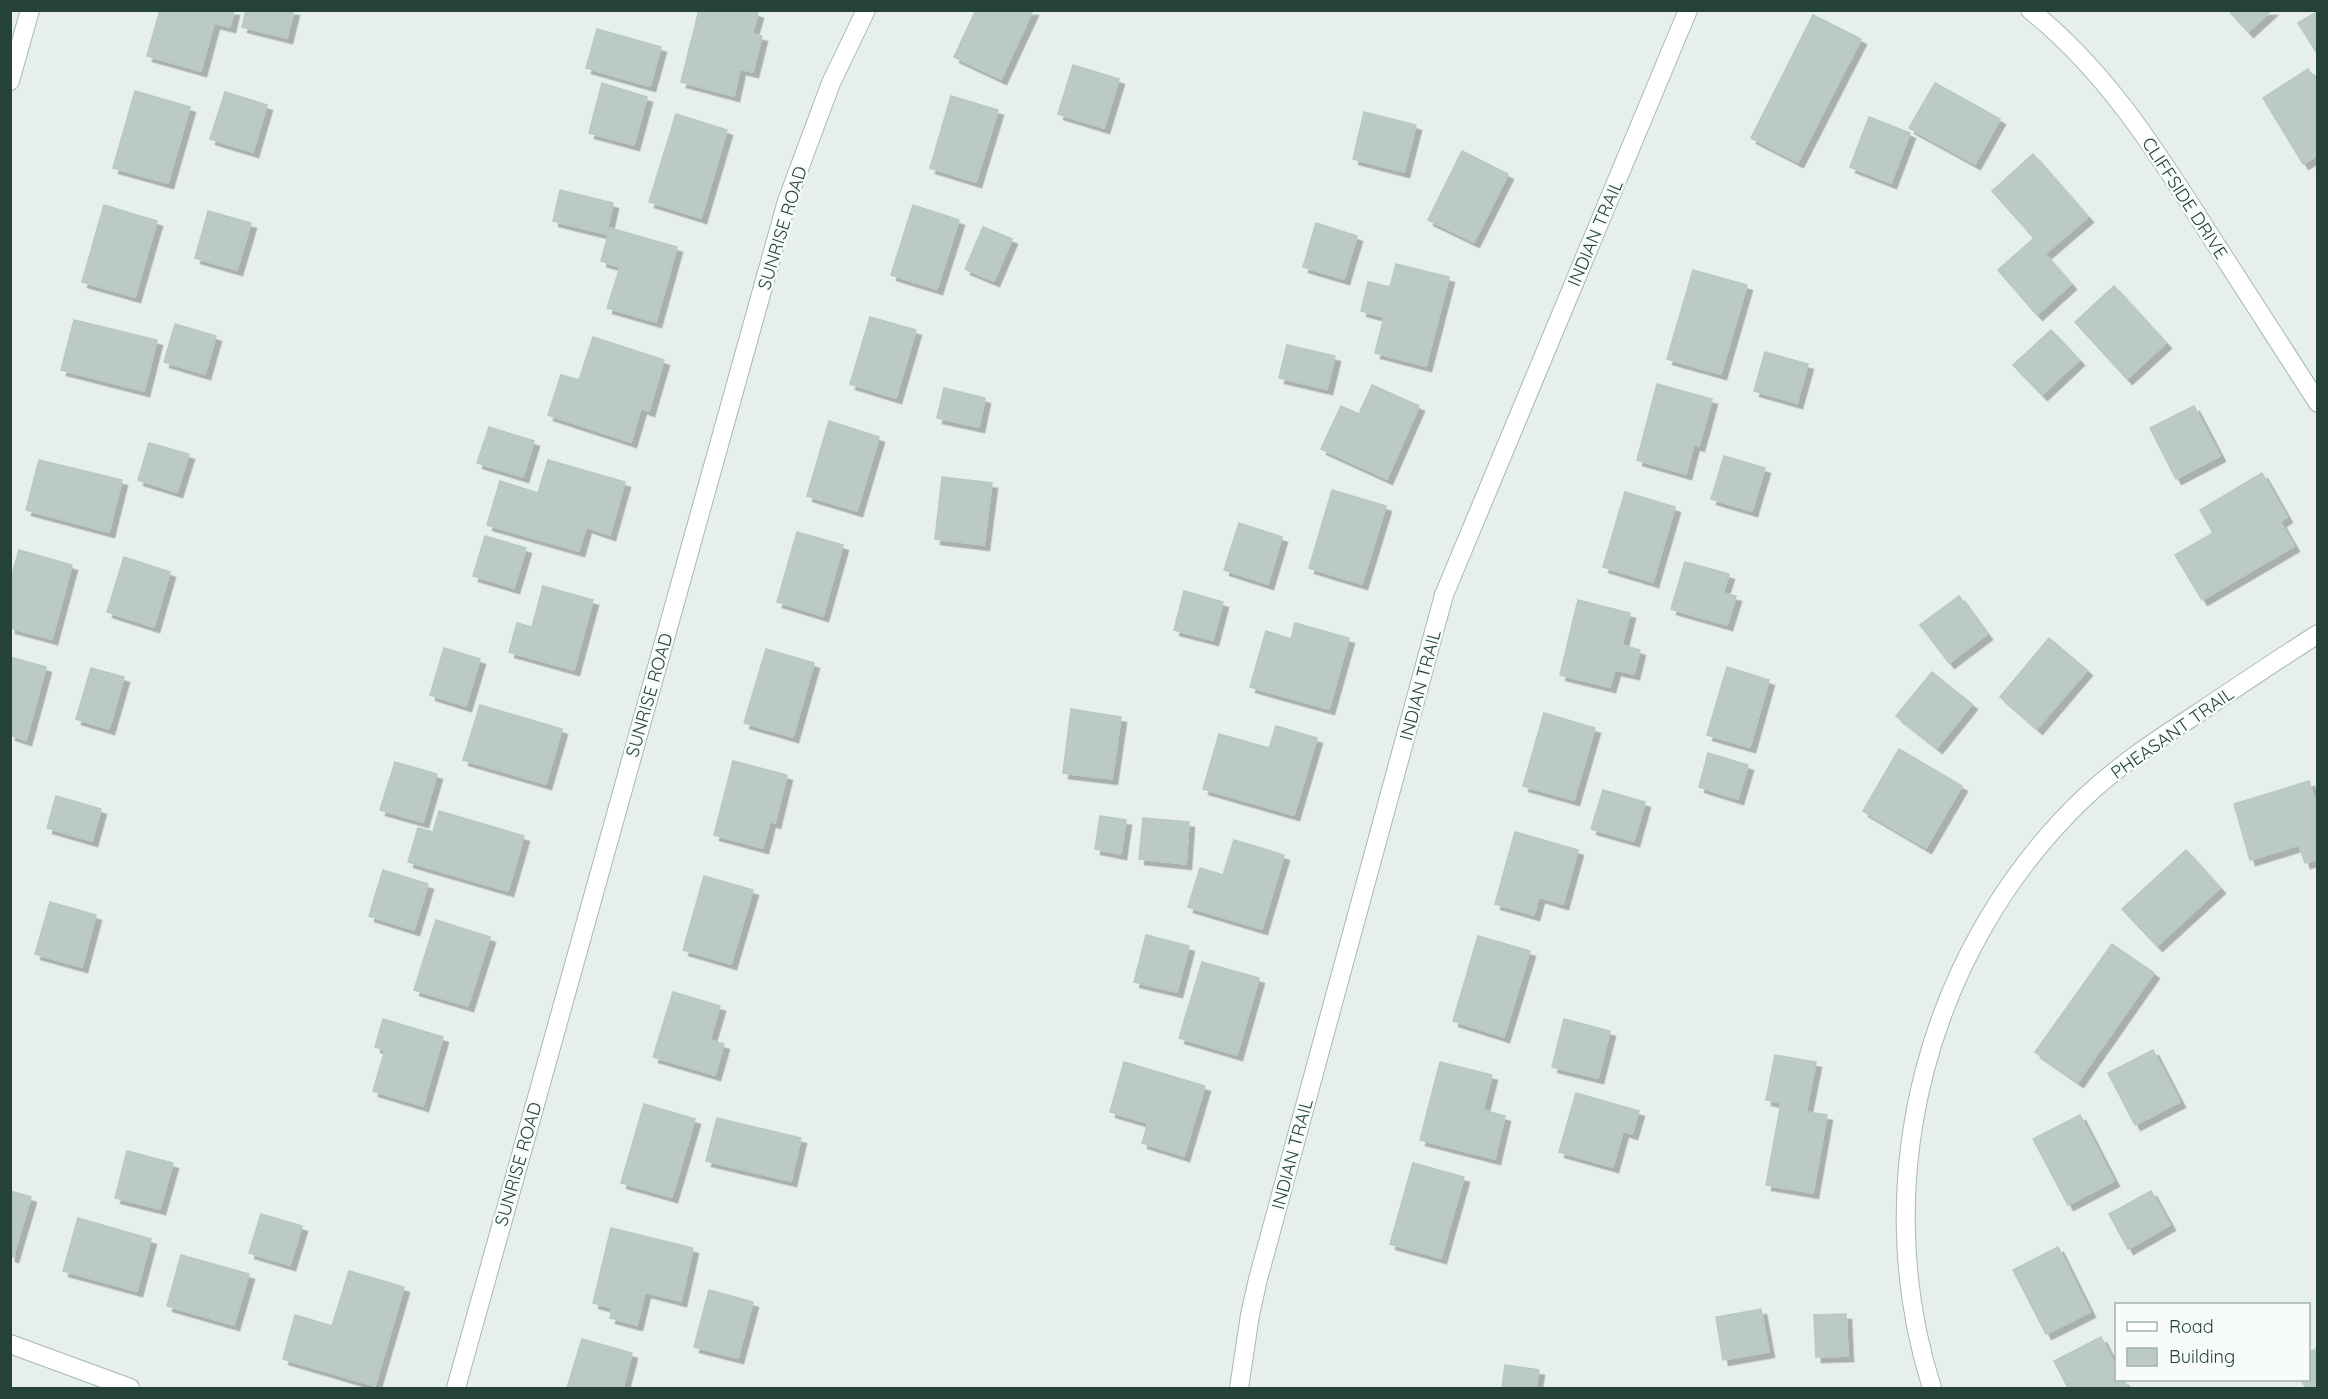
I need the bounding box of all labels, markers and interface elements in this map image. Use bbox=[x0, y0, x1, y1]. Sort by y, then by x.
street label: CLIFFSIDE DRIVE bbox=[2137, 133, 2233, 263]
street label: SUNRISE ROAD bbox=[752, 163, 812, 293]
street label: INDIAN TRAIL bbox=[1562, 176, 1628, 290]
street label: INDIAN TRAIL bbox=[1394, 627, 1446, 743]
street label: SUNRISE ROAD bbox=[620, 630, 678, 760]
street label: PHEASANT TRAIL bbox=[2106, 682, 2238, 784]
street label: INDIAN TRAIL bbox=[1266, 1096, 1318, 1212]
street label: SUNRISE ROAD bbox=[489, 1099, 547, 1229]
legend bbox=[2115, 1303, 2310, 1381]
text: Road bbox=[2169, 1315, 2214, 1338]
text: Building bbox=[2169, 1345, 2235, 1368]

